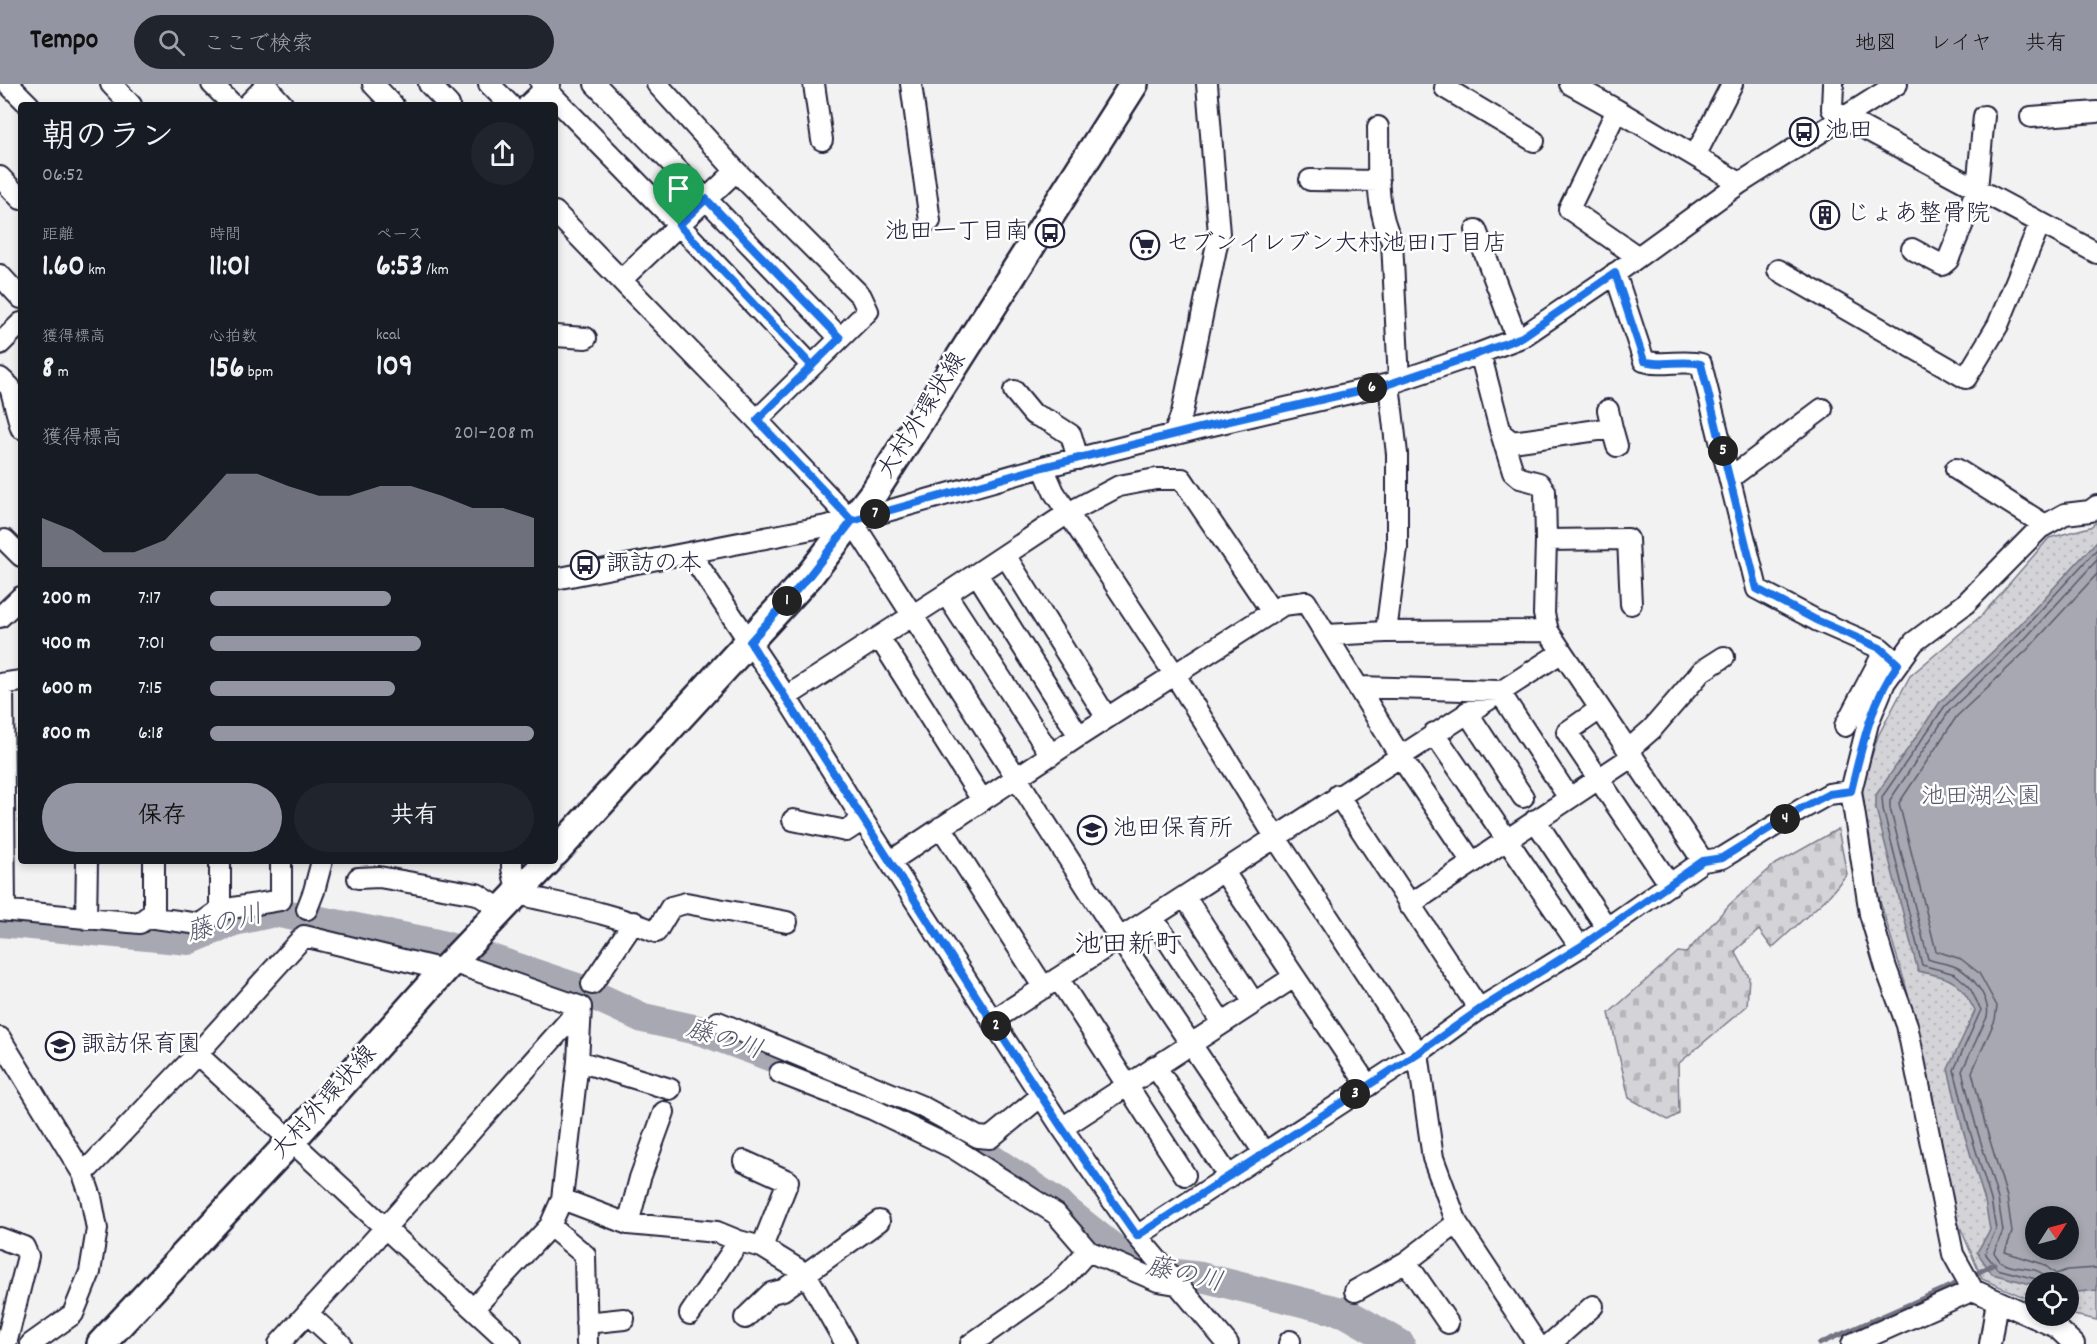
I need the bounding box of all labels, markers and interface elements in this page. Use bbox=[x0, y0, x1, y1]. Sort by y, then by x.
search box bbox=[134, 15, 554, 69]
text: Tempo bbox=[30, 22, 98, 62]
icon: search bbox=[155, 26, 188, 59]
text: ここで検索 bbox=[203, 30, 313, 61]
text: 地図 bbox=[1855, 30, 1897, 60]
text: レイヤ bbox=[1930, 30, 1992, 60]
text: 共有 bbox=[2025, 30, 2067, 60]
place label: 池田 bbox=[1825, 115, 1873, 149]
text: 朝のラン bbox=[42, 116, 174, 163]
bus stop icon: 池田 bbox=[1788, 116, 1820, 148]
button: share bbox=[471, 122, 534, 185]
text: 06:52 bbox=[42, 162, 84, 190]
pin bbox=[653, 163, 704, 225]
icon: arrive bbox=[662, 172, 695, 205]
place label: じょあ整骨院 bbox=[1846, 198, 1990, 232]
building icon: じょあ整骨院 bbox=[1809, 199, 1841, 231]
place label: 池田一丁目南 bbox=[885, 216, 1029, 250]
bus stop icon: 池田一丁目南 bbox=[1034, 217, 1066, 249]
text: 距離 bbox=[42, 224, 74, 247]
text: 時間 bbox=[209, 224, 241, 247]
text: ペース bbox=[376, 224, 423, 247]
place label: セブンイレブン大村池田1丁目店 bbox=[1166, 228, 1507, 262]
supermarket icon: セブンイレブン大村池田1丁目店 bbox=[1129, 229, 1161, 261]
text: 1.60 bbox=[42, 247, 85, 290]
text: 11:01 bbox=[209, 247, 250, 290]
text: 6:53 bbox=[376, 247, 423, 290]
text: km bbox=[85, 259, 106, 282]
text: /km bbox=[423, 259, 449, 282]
text: kcal bbox=[376, 324, 400, 347]
text: 獲得標高 bbox=[42, 326, 106, 349]
text: 心拍数 bbox=[209, 326, 257, 349]
street label: 大村外環状線 bbox=[870, 346, 976, 486]
text: 109 bbox=[376, 347, 413, 390]
text: 8 bbox=[42, 349, 54, 392]
text: 156 bbox=[209, 349, 244, 392]
text: m bbox=[54, 361, 69, 384]
text: bpm bbox=[244, 361, 273, 384]
pin: 6 bbox=[1357, 373, 1387, 403]
text: 6 bbox=[1368, 376, 1376, 399]
text: 201–208 m bbox=[454, 420, 534, 448]
text: 獲得標高 bbox=[42, 425, 122, 453]
pin: 5 bbox=[1708, 436, 1738, 466]
text: 5 bbox=[1719, 439, 1727, 462]
pin: 7 bbox=[860, 499, 890, 529]
text: 7 bbox=[872, 502, 878, 525]
place label: 諏訪の本 bbox=[606, 548, 702, 582]
bus stop icon: 諏訪の本 bbox=[569, 549, 601, 581]
text: 200 m bbox=[42, 585, 91, 613]
text: 7:17 bbox=[138, 585, 161, 613]
pin: 1 bbox=[772, 586, 802, 616]
text: 1 bbox=[785, 589, 789, 612]
text: 400 m bbox=[42, 630, 90, 658]
text: 7:01 bbox=[138, 630, 164, 658]
text: 600 m bbox=[42, 675, 92, 703]
text: 7:15 bbox=[138, 675, 163, 703]
text: 800 m bbox=[42, 720, 90, 748]
text: 6:18 bbox=[138, 720, 164, 748]
park label: 池田湖公園 bbox=[1921, 781, 2041, 815]
button: 保存 bbox=[42, 783, 282, 852]
button: 共有 bbox=[294, 783, 534, 852]
pin: 4 bbox=[1770, 804, 1800, 834]
text: 4 bbox=[1782, 807, 1788, 830]
place label: 池田保育所 bbox=[1113, 813, 1233, 847]
school or university icon: 池田保育所 bbox=[1076, 814, 1108, 846]
water label: 藤の川 bbox=[183, 897, 267, 953]
district label: 池田新町 bbox=[1074, 927, 1182, 966]
water label: 藤の川 bbox=[681, 1011, 767, 1071]
pin: 2 bbox=[981, 1011, 1011, 1041]
text: 2 bbox=[993, 1014, 1000, 1037]
place label: 諏訪保育園 bbox=[81, 1029, 201, 1063]
school or university icon: 諏訪保育園 bbox=[44, 1030, 76, 1062]
street label: 大村外環状線 bbox=[264, 1038, 386, 1168]
pin: 3 bbox=[1340, 1079, 1370, 1109]
text: 3 bbox=[1351, 1082, 1359, 1105]
north arrow bbox=[2025, 1206, 2079, 1260]
map controls bbox=[2025, 1206, 2079, 1326]
water label: 藤の川 bbox=[1142, 1249, 1226, 1303]
button: locate bbox=[2025, 1272, 2079, 1326]

